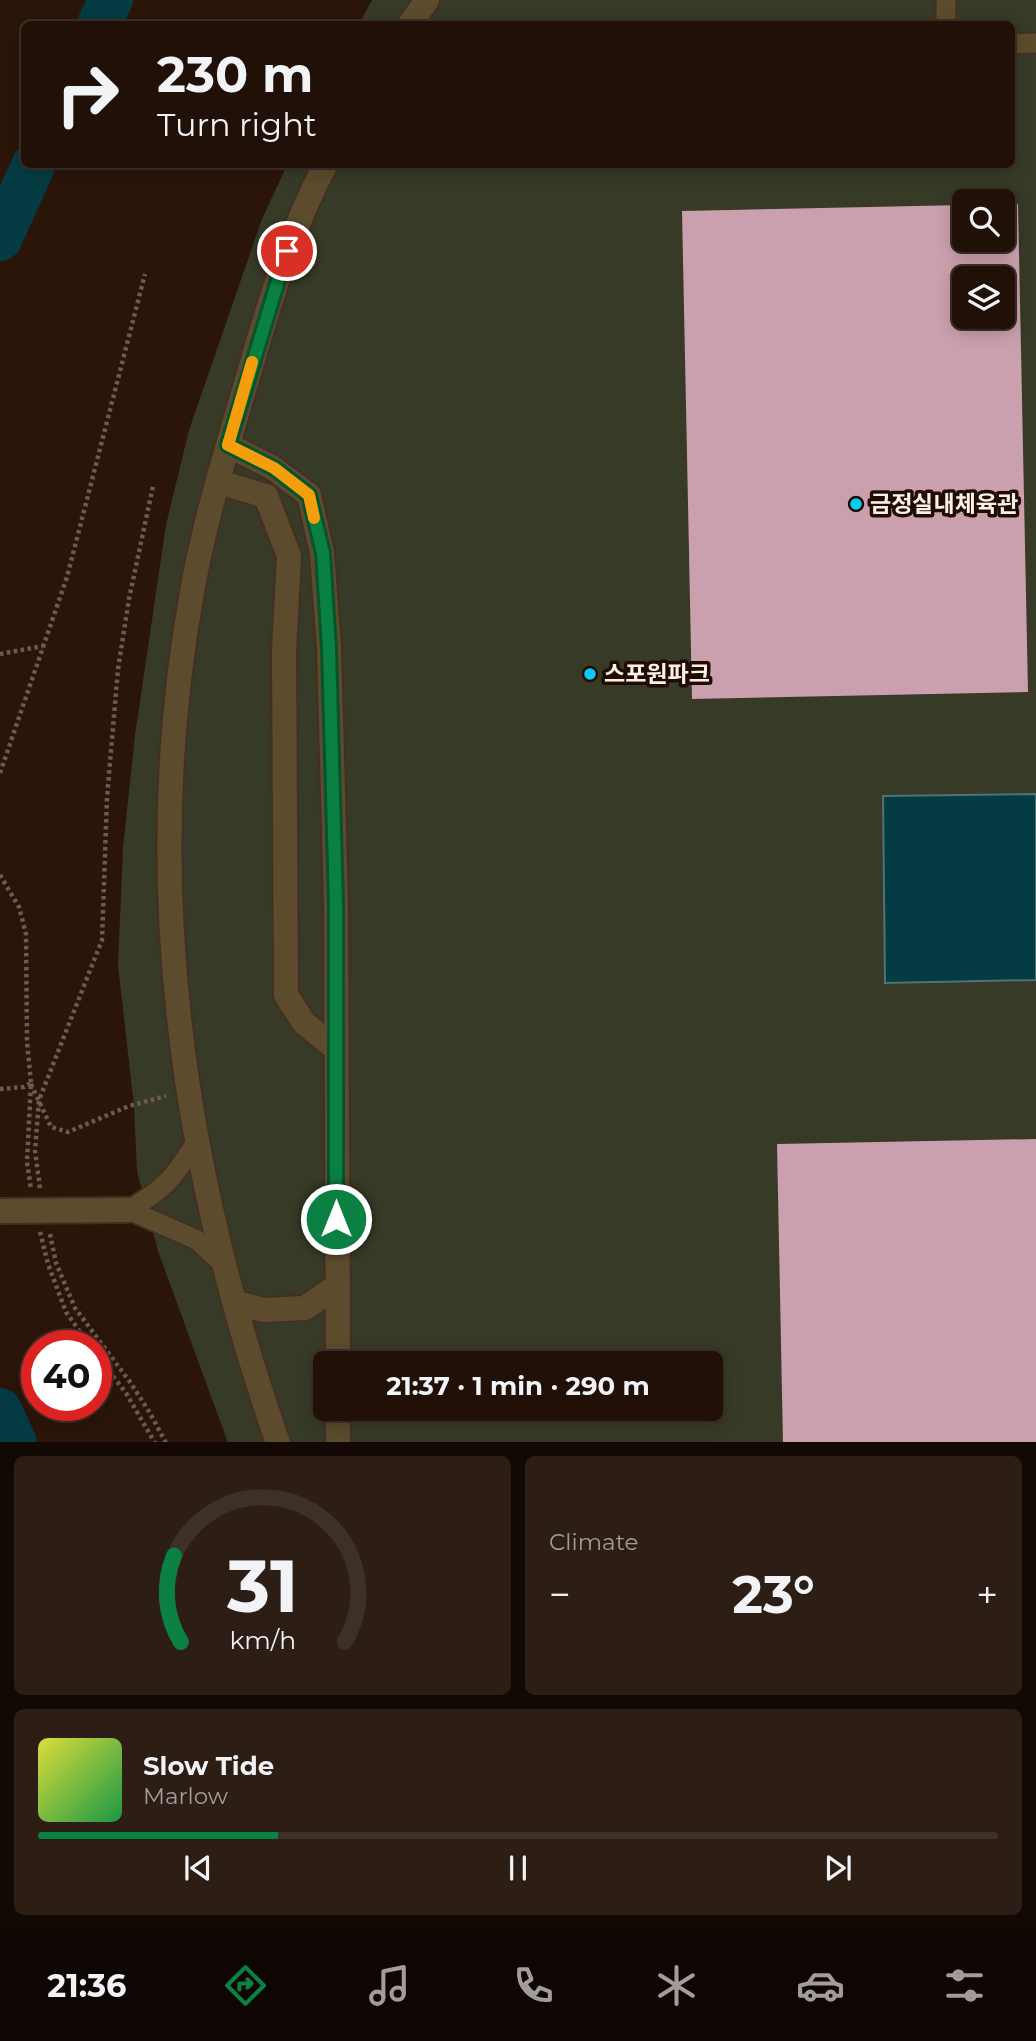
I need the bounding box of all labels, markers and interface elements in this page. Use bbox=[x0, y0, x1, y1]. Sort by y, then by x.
text: 230 m bbox=[157, 45, 313, 104]
icon: right bbox=[42, 49, 133, 140]
text: Turn right bbox=[157, 105, 317, 144]
map controls bbox=[952, 189, 1015, 329]
button: search bbox=[952, 189, 1015, 252]
pin bbox=[257, 221, 317, 281]
icon: arrive bbox=[268, 232, 306, 270]
button: layers bbox=[952, 266, 1015, 329]
place label: 금정실내체육관 bbox=[870, 490, 1018, 518]
marker: 금정실내체육관 bbox=[848, 496, 864, 512]
place label: 스포원파크 bbox=[604, 660, 710, 688]
marker: 스포원파크 bbox=[582, 666, 598, 682]
position arrow bbox=[299, 1182, 373, 1256]
speed limit sign: 40 bbox=[21, 1330, 112, 1421]
text: 21:37 · 1 min · 290 m bbox=[386, 1370, 650, 1402]
text: Climate bbox=[549, 1528, 638, 1556]
text: 31 bbox=[226, 1542, 298, 1630]
text: 23° bbox=[732, 1563, 815, 1626]
text: − bbox=[549, 1571, 571, 1618]
text: + bbox=[976, 1571, 998, 1618]
text: km/h bbox=[229, 1624, 296, 1654]
text: Slow Tide bbox=[143, 1750, 274, 1782]
text: Marlow bbox=[143, 1782, 228, 1810]
icon: previous bbox=[179, 1849, 217, 1887]
icon: pause bbox=[499, 1849, 537, 1887]
icon: next bbox=[819, 1849, 857, 1887]
icon: directions bbox=[221, 1961, 270, 2010]
icon: music bbox=[365, 1961, 414, 2010]
icon: phone bbox=[509, 1961, 558, 2010]
icon: climate bbox=[652, 1961, 701, 2010]
icon: car bbox=[796, 1961, 845, 2010]
icon: filters bbox=[940, 1961, 989, 2010]
text: 21:36 bbox=[47, 1966, 126, 2005]

